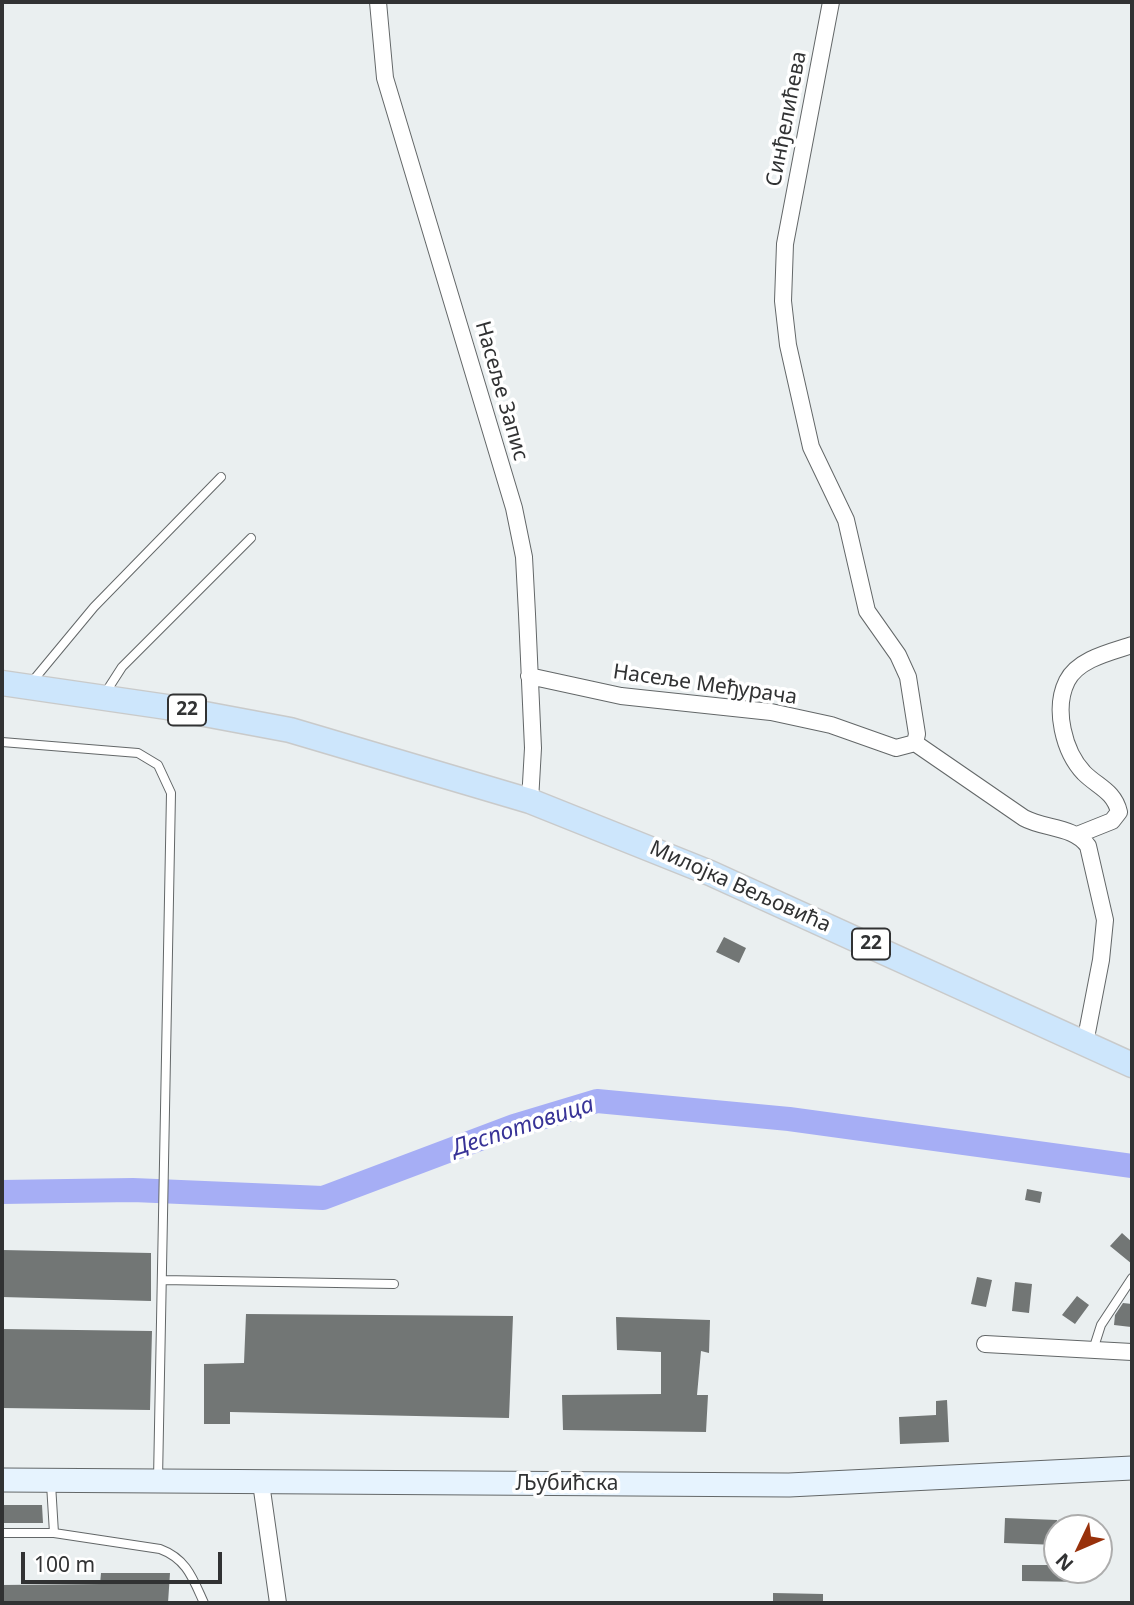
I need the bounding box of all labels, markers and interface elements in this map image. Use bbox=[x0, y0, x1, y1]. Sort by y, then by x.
street label: Синђелићева bbox=[762, 49, 812, 189]
street label: Насеље Запис bbox=[469, 318, 533, 464]
street label: Насеље Међурача bbox=[611, 660, 799, 710]
road number: 22 bbox=[168, 694, 206, 726]
street label: Милојка Вељовића bbox=[646, 836, 834, 938]
road number: 22 bbox=[852, 928, 890, 960]
water label: Деспотовица bbox=[448, 1091, 598, 1163]
street label: Љубићска bbox=[516, 1471, 618, 1497]
north arrow bbox=[1043, 1514, 1113, 1584]
scale bar bbox=[24, 1538, 226, 1582]
text: N bbox=[1050, 1548, 1079, 1577]
text: 100 m bbox=[34, 1550, 95, 1578]

